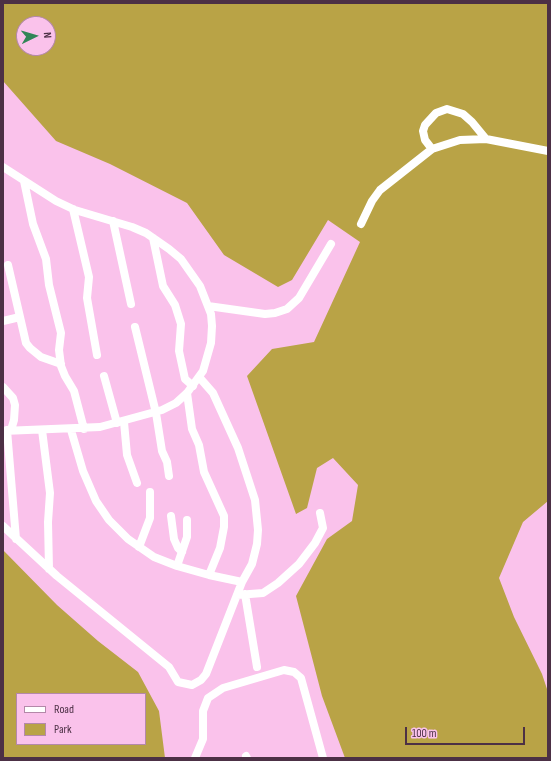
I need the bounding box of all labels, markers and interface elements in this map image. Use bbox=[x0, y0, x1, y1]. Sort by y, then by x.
north arrow bbox=[16, 16, 56, 56]
text: N bbox=[41, 32, 54, 38]
legend bbox=[16, 693, 146, 745]
text: Road bbox=[54, 702, 74, 717]
scale bar bbox=[407, 719, 527, 745]
text: Park bbox=[54, 722, 72, 737]
text: 100 m bbox=[412, 726, 437, 741]

